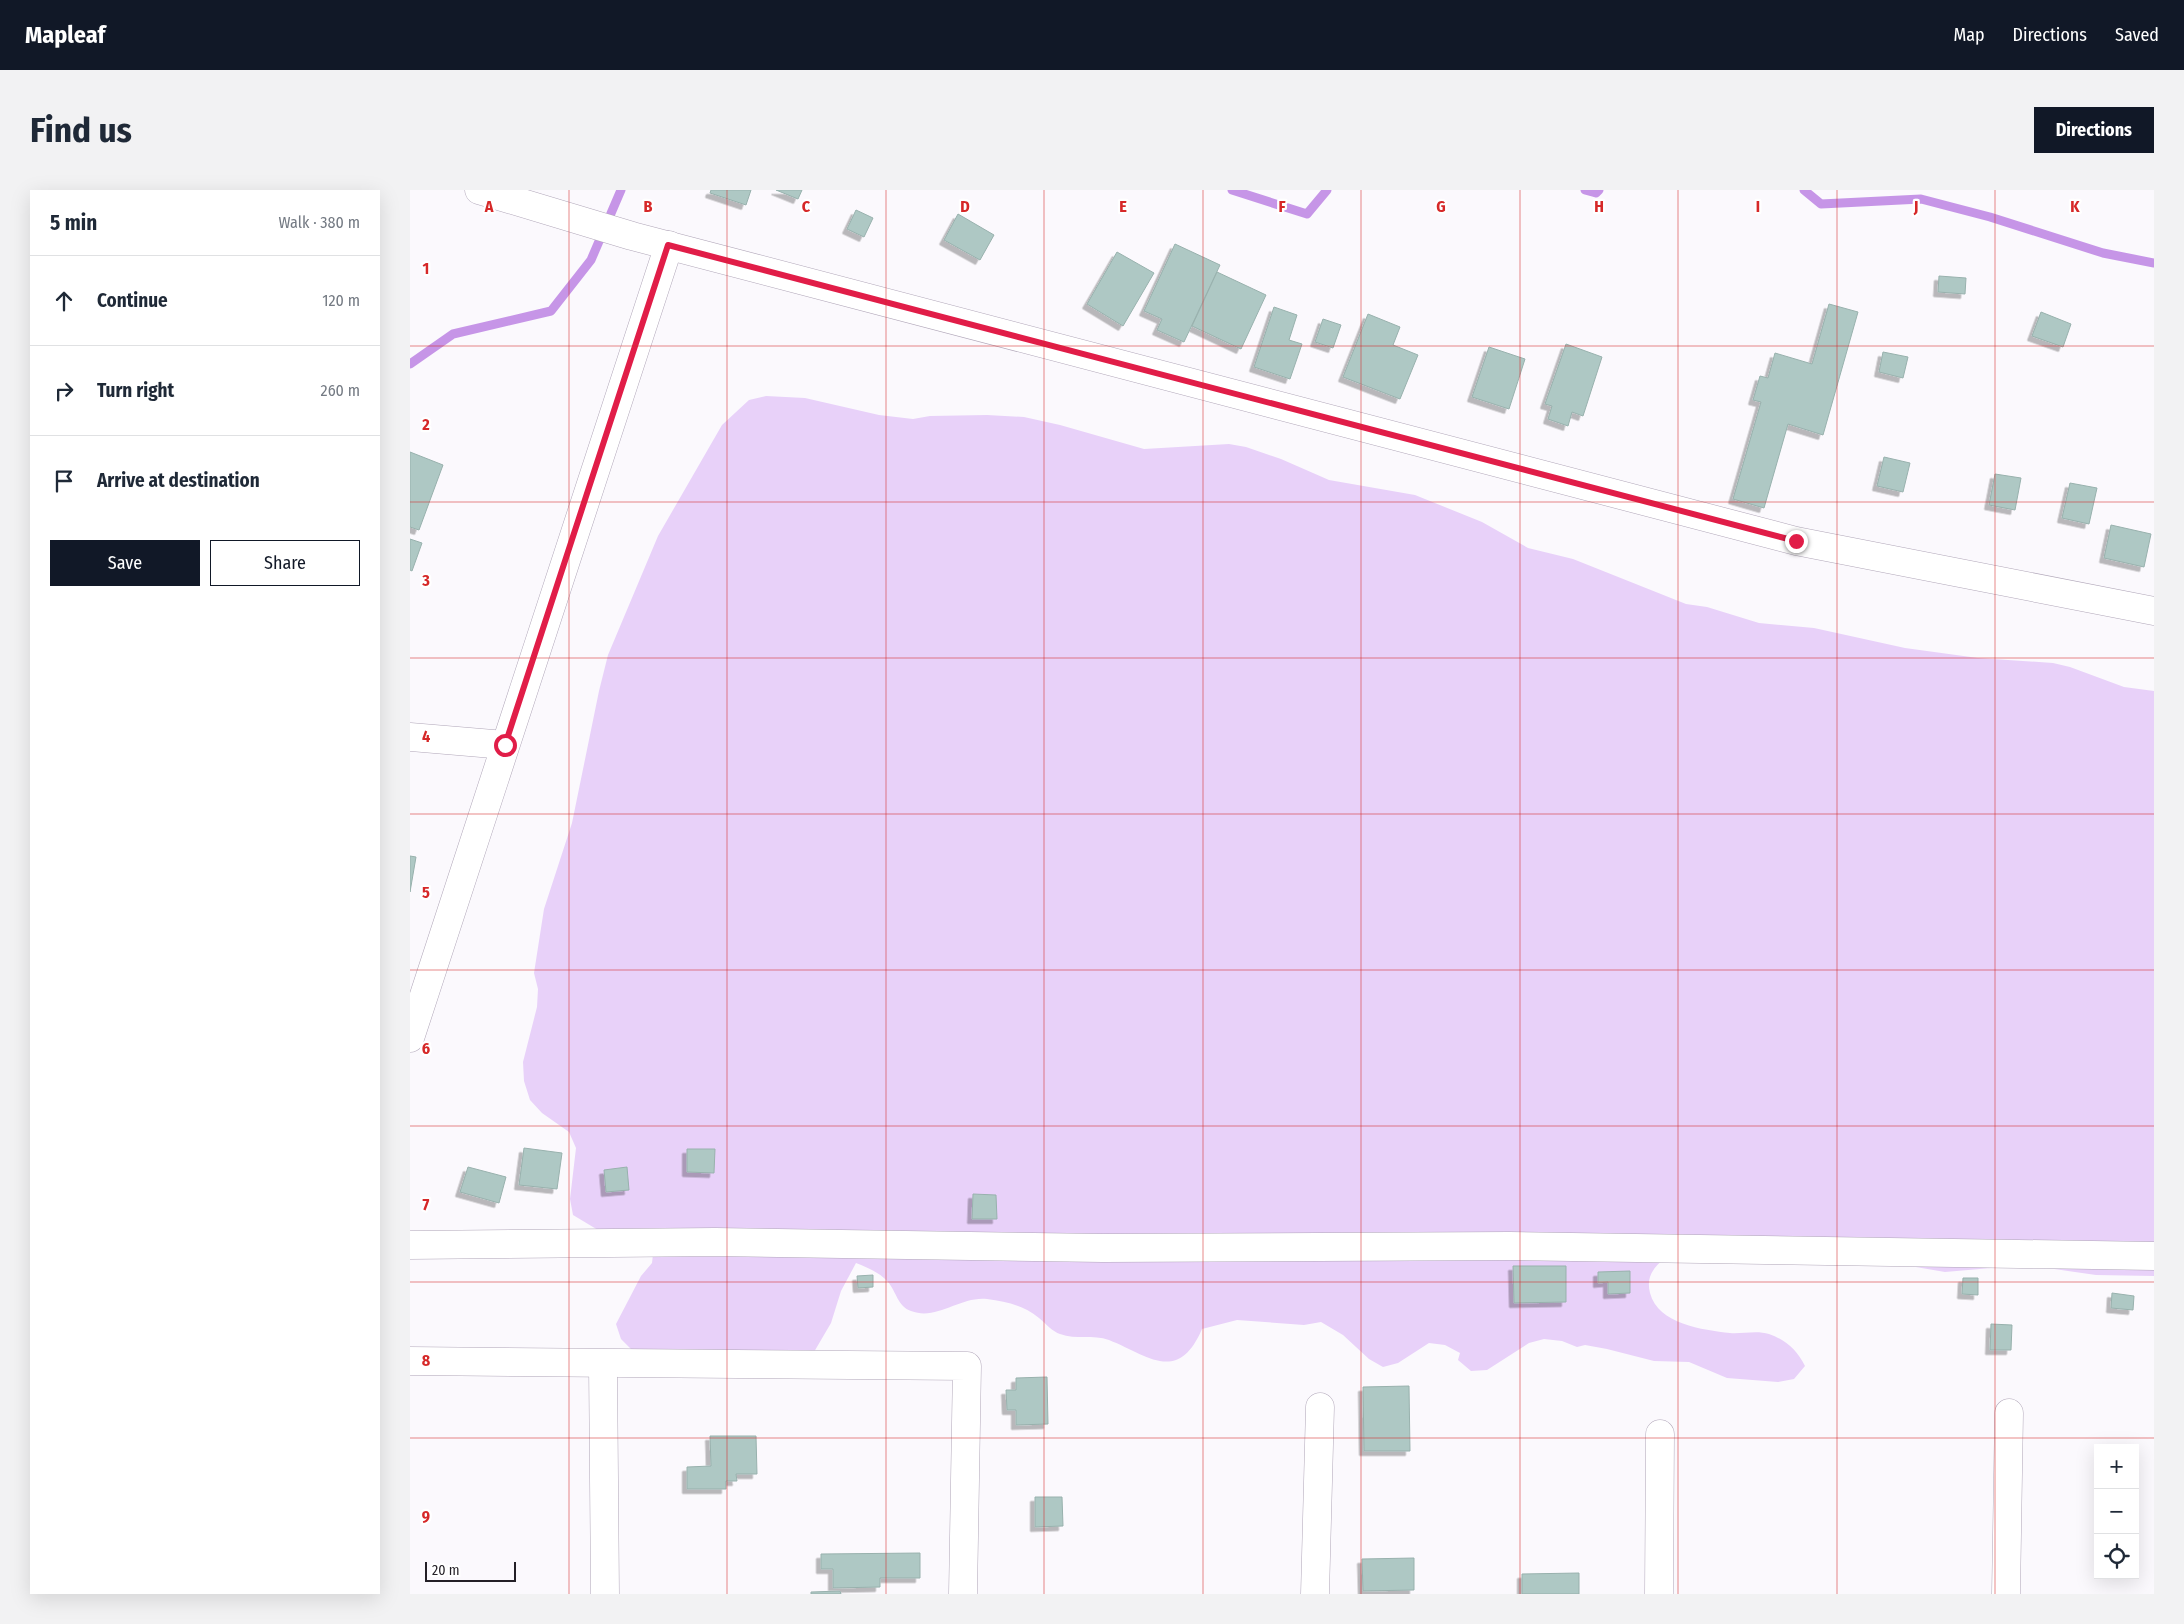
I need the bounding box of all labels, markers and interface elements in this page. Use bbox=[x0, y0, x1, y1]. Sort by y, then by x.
text: Mapleaf bbox=[25, 21, 105, 49]
text: Map bbox=[1953, 24, 1985, 46]
text: Directions bbox=[2013, 24, 2087, 46]
text: Saved bbox=[2115, 24, 2159, 46]
button: Directions bbox=[2034, 107, 2154, 153]
text: Find us bbox=[30, 109, 132, 151]
text: A bbox=[484, 197, 494, 216]
text: B bbox=[644, 197, 653, 216]
text: C bbox=[802, 197, 811, 216]
text: D bbox=[960, 197, 970, 216]
text: E bbox=[1119, 197, 1127, 216]
text: F bbox=[1278, 197, 1286, 216]
text: G bbox=[1436, 197, 1446, 216]
text: H bbox=[1594, 197, 1604, 216]
text: I bbox=[1756, 197, 1760, 216]
text: J bbox=[1913, 197, 1918, 216]
text: K bbox=[2070, 197, 2080, 216]
text: 5 min bbox=[50, 210, 97, 236]
text: Walk · 380 m bbox=[279, 213, 360, 232]
text: 1 bbox=[423, 259, 429, 278]
icon: ahead bbox=[50, 287, 78, 315]
text: Continue bbox=[97, 289, 168, 312]
text: 120 m bbox=[322, 291, 360, 310]
icon: right bbox=[50, 377, 78, 405]
text: Turn right bbox=[97, 379, 174, 402]
text: 260 m bbox=[321, 381, 360, 400]
text: 2 bbox=[421, 415, 430, 434]
icon: arrive bbox=[50, 467, 78, 495]
text: Arrive at destination bbox=[97, 469, 260, 492]
route end bbox=[1785, 530, 1808, 553]
button: Save bbox=[50, 540, 200, 586]
button: Share bbox=[210, 540, 360, 586]
text: 3 bbox=[421, 571, 430, 590]
text: 4 bbox=[422, 727, 430, 746]
route start bbox=[494, 734, 517, 757]
text: 5 bbox=[422, 883, 430, 902]
text: 6 bbox=[422, 1039, 430, 1058]
text: 7 bbox=[423, 1195, 430, 1214]
text: 8 bbox=[422, 1351, 431, 1370]
map controls bbox=[2094, 1444, 2139, 1579]
button: + bbox=[2094, 1444, 2139, 1489]
button: − bbox=[2094, 1489, 2139, 1534]
text: 9 bbox=[422, 1507, 430, 1526]
button: locate bbox=[2094, 1534, 2139, 1579]
scale bar bbox=[425, 1559, 516, 1582]
text: 20 m bbox=[432, 1562, 460, 1579]

